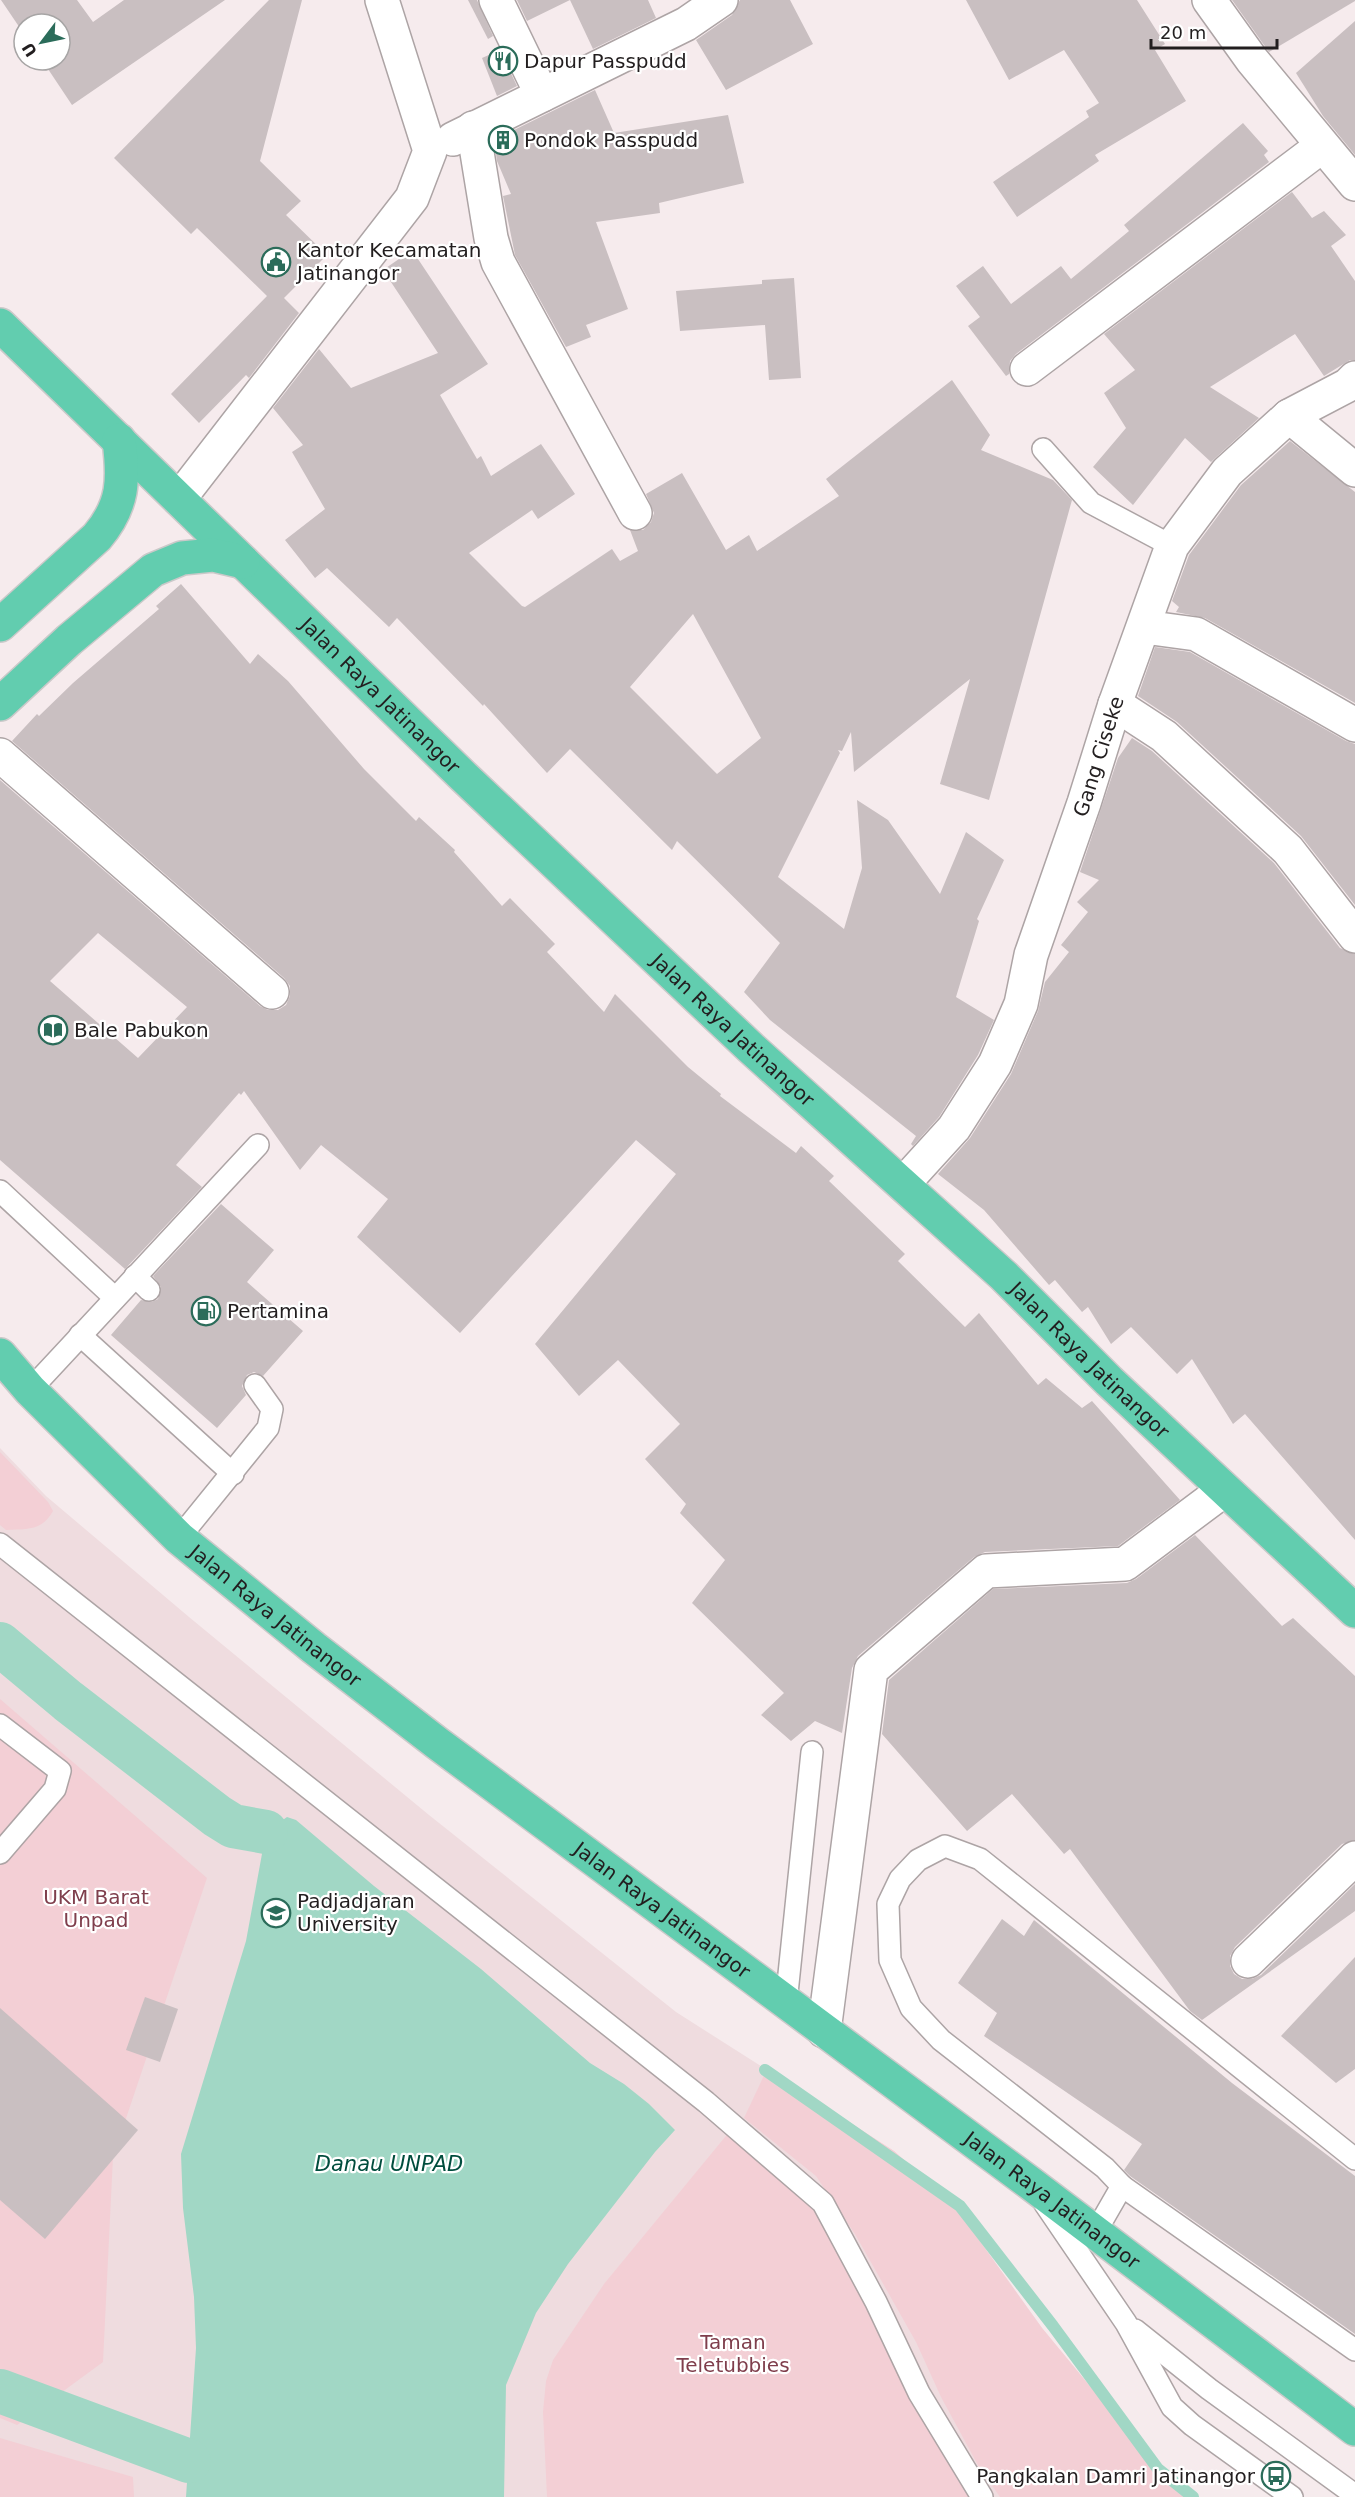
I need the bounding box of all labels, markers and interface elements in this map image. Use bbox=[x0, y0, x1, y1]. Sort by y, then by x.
north arrow bbox=[12, 12, 72, 72]
scale bar bbox=[1151, 12, 1277, 50]
text: 20 m bbox=[1160, 22, 1206, 43]
text: U bbox=[18, 39, 41, 60]
restaurant icon: Dapur Passpudd bbox=[487, 45, 519, 77]
place label: Dapur Passpudd bbox=[524, 49, 687, 73]
building icon: Pondok Passpudd bbox=[487, 124, 519, 156]
place label: Pondok Passpudd bbox=[524, 128, 698, 152]
place label: Kantor Kecamatan Jatinangor bbox=[295, 238, 482, 285]
public building icon: Kantor Kecamatan Jatinangor bbox=[260, 246, 292, 278]
street label: Jalan Raya Jatinangor bbox=[294, 611, 466, 779]
street label: Gang Ciseke bbox=[1068, 693, 1129, 820]
street label: Jalan Raya Jatinangor bbox=[645, 947, 820, 1112]
library icon: Bale Pabukon bbox=[37, 1014, 69, 1046]
place label: Bale Pabukon bbox=[74, 1018, 209, 1042]
street label: Jalan Raya Jatinangor bbox=[1003, 1275, 1175, 1444]
fuel station icon: Pertamina bbox=[190, 1295, 222, 1327]
place label: Pertamina bbox=[227, 1299, 329, 1323]
street label: Jalan Raya Jatinangor bbox=[183, 1538, 367, 1693]
street label: Jalan Raya Jatinangor bbox=[568, 1836, 756, 1984]
park label: UKM Barat Unpad bbox=[43, 1885, 149, 1932]
place label: Padjadjaran University bbox=[297, 1889, 415, 1936]
school or university icon: Padjadjaran University bbox=[260, 1897, 292, 1929]
street label: Jalan Raya Jatinangor bbox=[958, 2125, 1145, 2274]
water label: Danau UNPAD bbox=[315, 2152, 463, 2176]
park label: Taman Teletubbies bbox=[675, 2330, 790, 2377]
bus stop icon: Pangkalan Damri Jatinangor bbox=[1260, 2460, 1292, 2492]
place label: Pangkalan Damri Jatinangor bbox=[976, 2464, 1256, 2488]

